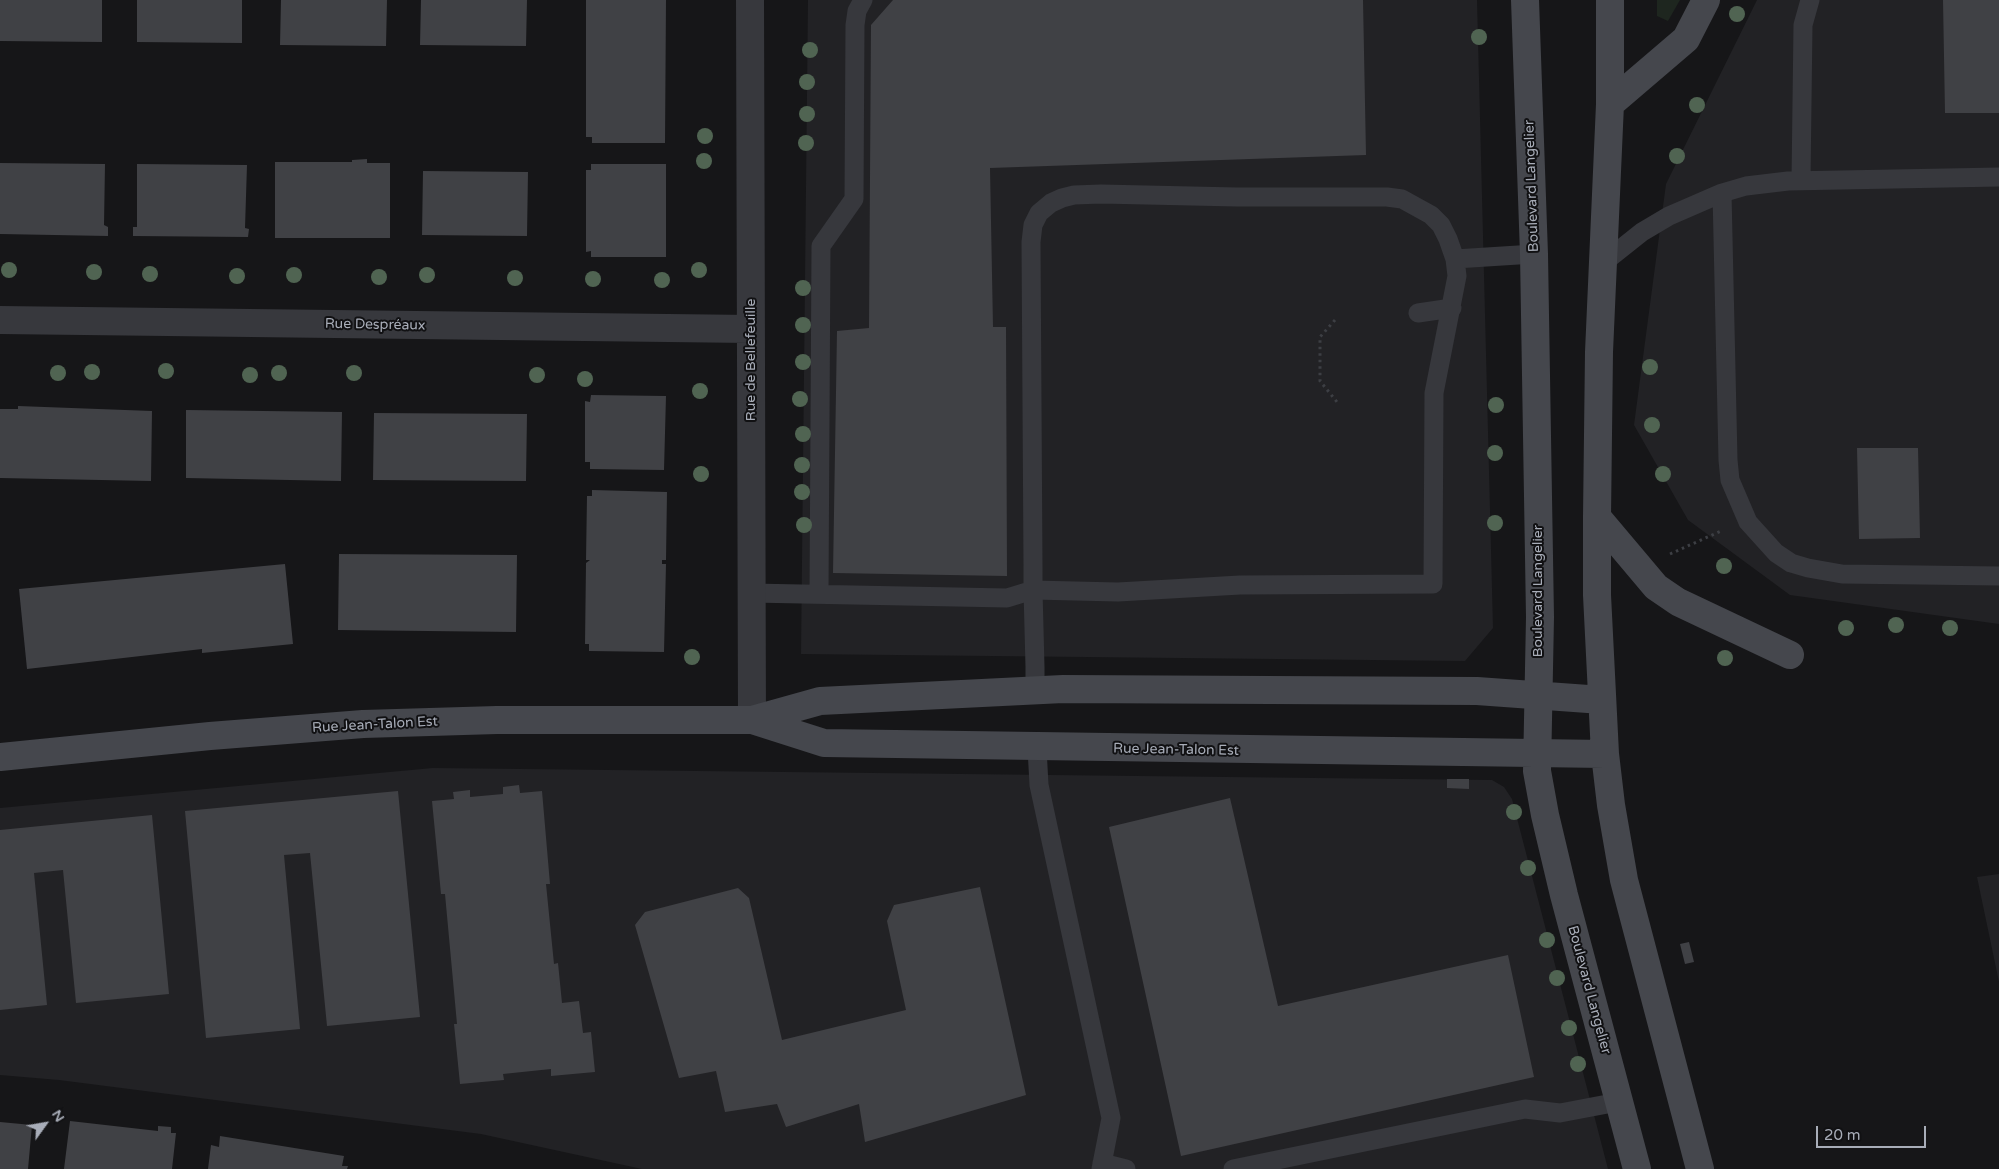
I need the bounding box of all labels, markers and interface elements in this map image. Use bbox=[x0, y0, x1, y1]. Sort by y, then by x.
street label: Boulevard Langelier bbox=[1521, 120, 1543, 252]
street label: Rue de Bellefeuille bbox=[743, 299, 759, 421]
street label: Rue Despréaux bbox=[325, 316, 425, 334]
street label: Boulevard Langelier bbox=[1530, 525, 1546, 657]
street label: Rue Jean-Talon Est bbox=[312, 713, 438, 737]
street label: Rue Jean-Talon Est bbox=[1113, 741, 1239, 759]
street label: Boulevard Langelier bbox=[1564, 924, 1614, 1056]
north arrow bbox=[20, 1099, 70, 1149]
text: N bbox=[48, 1107, 68, 1125]
scale bar bbox=[1819, 1116, 1929, 1148]
text: 20 m bbox=[1824, 1126, 1861, 1144]

